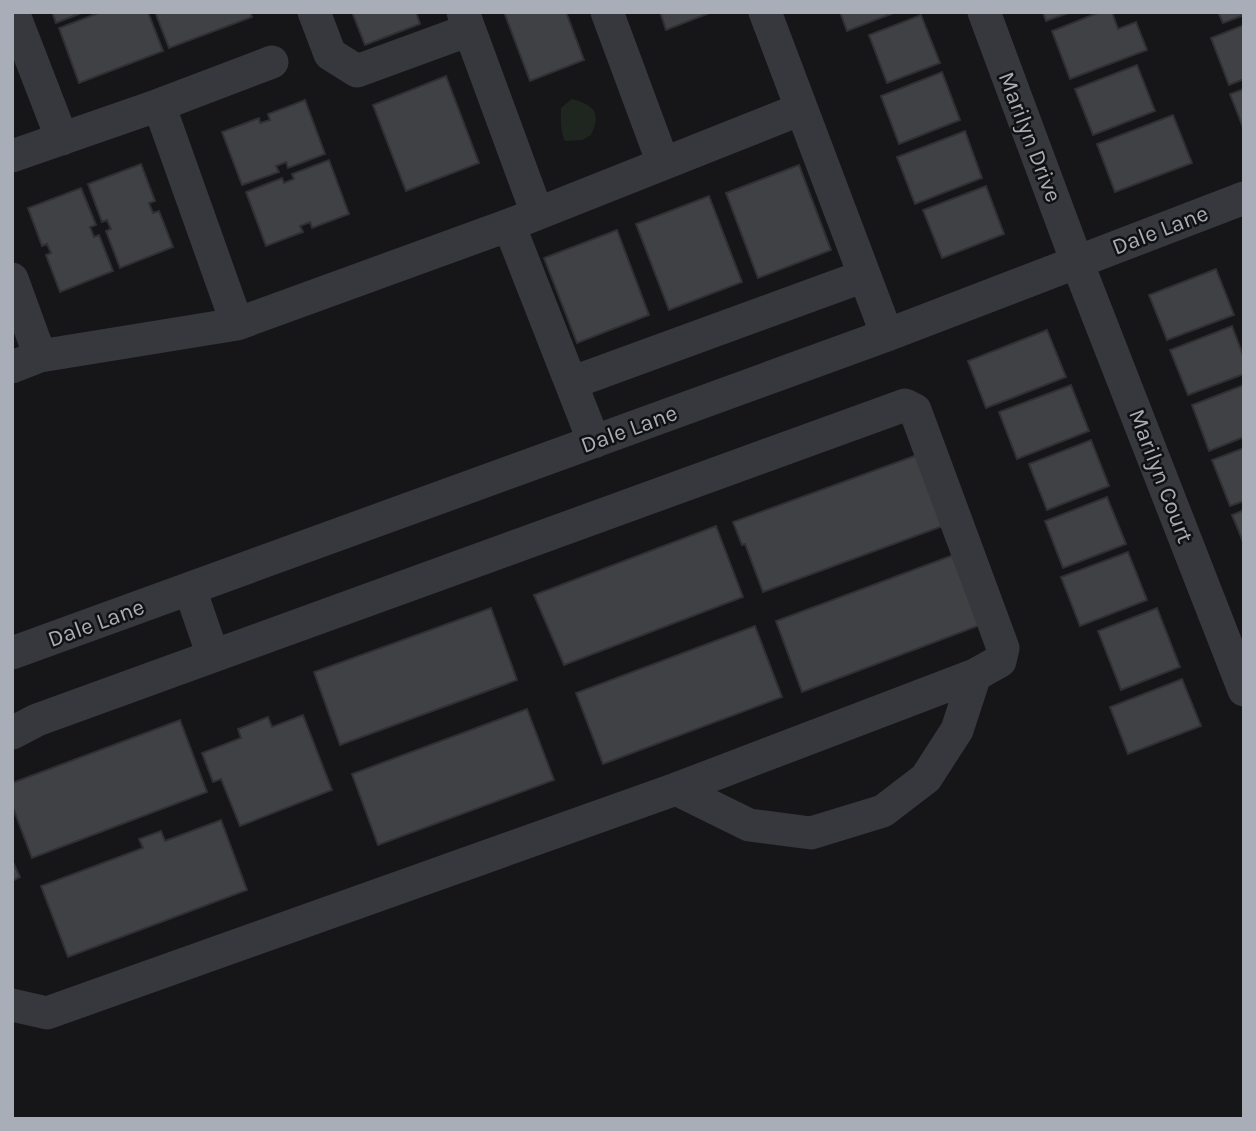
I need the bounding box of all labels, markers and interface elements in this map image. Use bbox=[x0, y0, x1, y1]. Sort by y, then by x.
street label: Marilyn Drive bbox=[993, 68, 1067, 206]
street label: Dale Lane bbox=[1108, 199, 1212, 261]
street label: Dale Lane bbox=[577, 399, 681, 459]
street label: Marilyn Court bbox=[1123, 405, 1199, 547]
street label: Dale Lane bbox=[44, 593, 148, 653]

